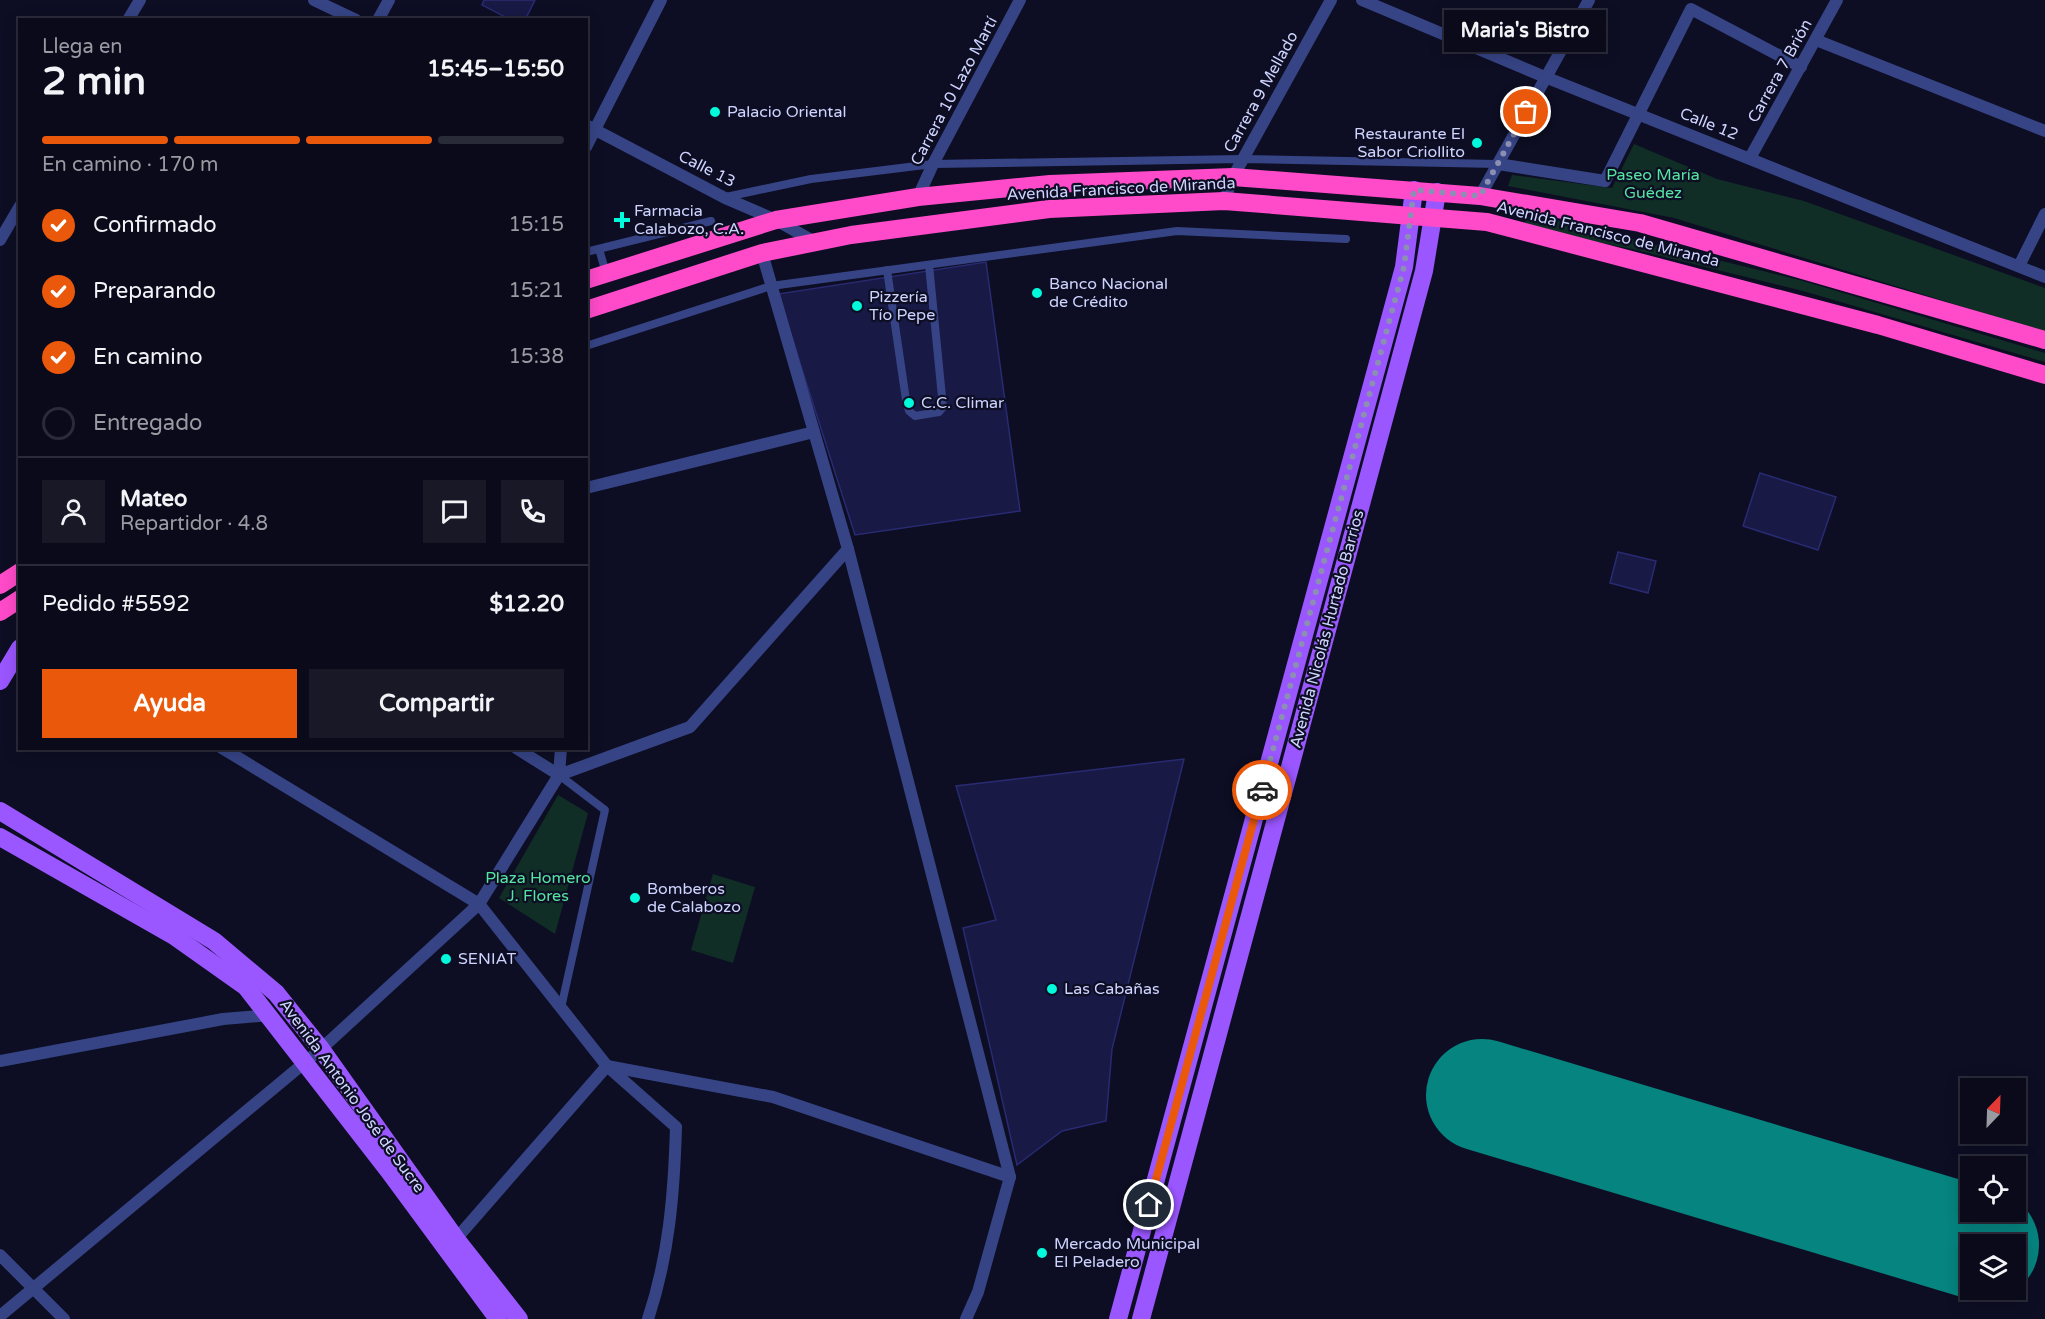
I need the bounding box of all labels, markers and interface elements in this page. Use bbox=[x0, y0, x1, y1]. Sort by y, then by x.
callout: Maria's Bistro bbox=[1445, 10, 1607, 52]
street label: Carrera 10 Lazo Martí bbox=[906, 13, 1002, 169]
street label: Carrera 7 Brión bbox=[1743, 16, 1817, 126]
text: Maria's Bistro bbox=[1460, 19, 1590, 43]
street label: Carrera 9 Mellado bbox=[1219, 28, 1303, 156]
text: Llega en bbox=[42, 35, 122, 59]
text: 15:45–15:50 bbox=[427, 56, 564, 82]
text: 2 min bbox=[42, 58, 146, 105]
pin bbox=[1500, 86, 1551, 137]
icon: bag bbox=[1509, 95, 1542, 128]
place label: Palacio Oriental bbox=[727, 102, 846, 122]
street label: Calle 12 bbox=[1677, 103, 1741, 145]
marker: Palacio Oriental bbox=[708, 105, 722, 119]
place label: Restaurante El Sabor Criollito bbox=[1354, 124, 1465, 162]
marker: Restaurante El Sabor Criollito bbox=[1470, 136, 1484, 150]
street label: Calle 13 bbox=[675, 146, 739, 192]
text: En camino · 170 m bbox=[42, 153, 218, 177]
park label: Paseo María Guédez bbox=[1606, 165, 1700, 203]
street label: Avenida Francisco de Miranda bbox=[1006, 173, 1236, 205]
street label: Avenida Francisco de Miranda bbox=[1494, 197, 1722, 271]
place label: Farmacia Calabozo, C.A. bbox=[634, 201, 744, 239]
icon: check bbox=[42, 209, 75, 242]
text: Confirmado bbox=[93, 212, 217, 238]
text: 15:15 bbox=[509, 213, 564, 237]
marker: Farmacia Calabozo, C.A. bbox=[615, 213, 629, 227]
place label: Banco Nacional de Crédito bbox=[1049, 274, 1168, 312]
icon: check bbox=[42, 275, 75, 308]
text: Preparando bbox=[93, 278, 216, 304]
text: 15:21 bbox=[509, 279, 564, 303]
marker: Banco Nacional de Crédito bbox=[1030, 286, 1044, 300]
place label: Pizzería Tío Pepe bbox=[869, 287, 935, 325]
marker: Pizzería Tío Pepe bbox=[850, 299, 864, 313]
icon: check bbox=[42, 341, 75, 374]
text: En camino bbox=[93, 344, 203, 370]
text: 15:38 bbox=[509, 345, 564, 369]
place label: C.C. Climar bbox=[921, 393, 1005, 413]
marker: C.C. Climar bbox=[902, 396, 916, 410]
text: Entregado bbox=[93, 410, 202, 436]
button: person bbox=[42, 480, 105, 543]
button: chat bbox=[423, 480, 486, 543]
button: phone bbox=[501, 480, 564, 543]
text: Mateo bbox=[120, 486, 187, 512]
street label: Avenida Nicolás Hurtado Barrios bbox=[1286, 508, 1368, 750]
text: Repartidor · 4.8 bbox=[120, 512, 268, 536]
text: Pedido #5592 bbox=[42, 591, 190, 617]
text: $12.20 bbox=[489, 591, 564, 617]
button: Ayuda bbox=[42, 669, 297, 738]
button: Compartir bbox=[309, 669, 564, 738]
courier bbox=[1232, 760, 1292, 820]
icon: car bbox=[1246, 774, 1279, 807]
park label: Plaza Homero J. Flores bbox=[485, 868, 591, 906]
place label: Bomberos de Calabozo bbox=[647, 879, 741, 917]
marker: Bomberos de Calabozo bbox=[628, 891, 642, 905]
place label: SENIAT bbox=[458, 949, 516, 969]
marker: SENIAT bbox=[439, 952, 453, 966]
place label: Las Cabañas bbox=[1064, 979, 1160, 999]
marker: Las Cabañas bbox=[1045, 982, 1059, 996]
street label: Avenida Antonio José de Sucre bbox=[275, 995, 429, 1197]
north arrow bbox=[1960, 1078, 2026, 1144]
map controls bbox=[1960, 1078, 2026, 1300]
button: locate bbox=[1960, 1156, 2026, 1222]
pin bbox=[1123, 1179, 1174, 1230]
icon: home bbox=[1132, 1188, 1165, 1221]
place label: Mercado Municipal El Peladero bbox=[1054, 1234, 1200, 1272]
button: layers bbox=[1960, 1234, 2026, 1300]
marker: Mercado Municipal El Peladero bbox=[1035, 1246, 1049, 1260]

